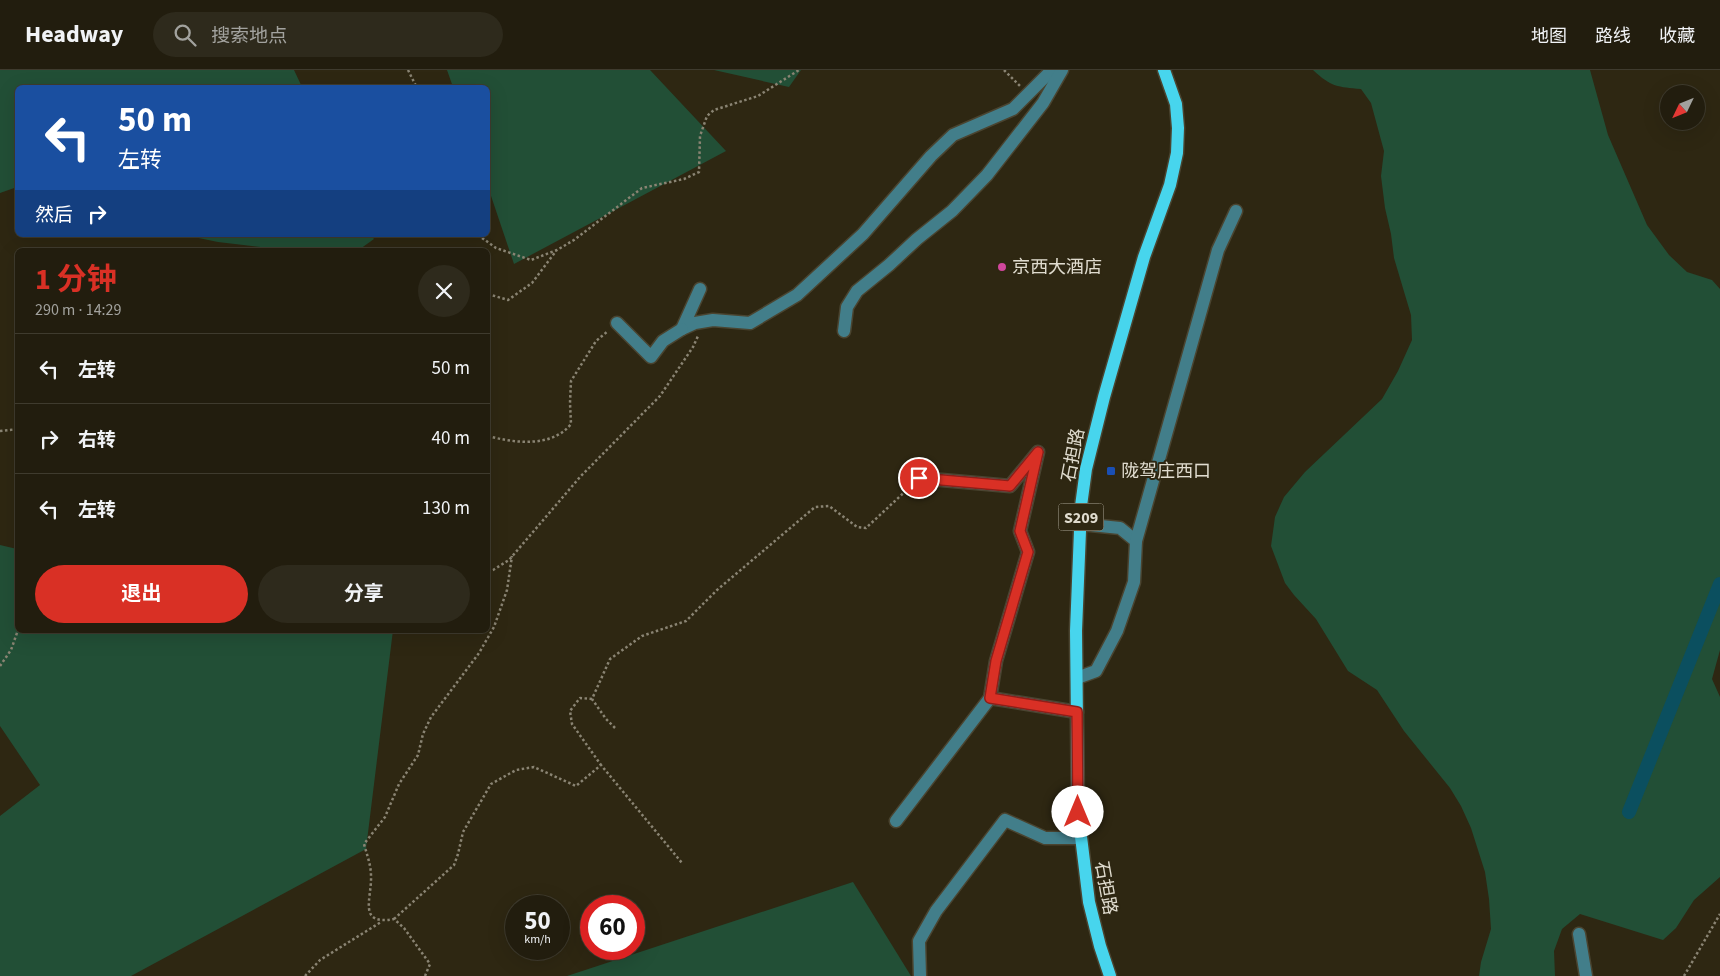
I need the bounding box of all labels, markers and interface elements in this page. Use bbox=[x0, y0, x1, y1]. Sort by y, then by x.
search box bbox=[153, 12, 503, 57]
text: Headway bbox=[25, 17, 123, 52]
icon: search bbox=[171, 21, 199, 49]
text: 搜索地点 bbox=[211, 23, 287, 50]
text: 地图 bbox=[1531, 24, 1567, 49]
text: 路线 bbox=[1595, 24, 1631, 49]
text: 收藏 bbox=[1659, 24, 1695, 49]
north arrow bbox=[1660, 85, 1705, 130]
map controls bbox=[1660, 85, 1705, 130]
text: 50 m bbox=[118, 95, 192, 145]
icon: left bbox=[35, 105, 100, 170]
text: 左转 bbox=[118, 144, 162, 176]
icon: right bbox=[83, 200, 111, 228]
text: 然后 bbox=[35, 202, 73, 229]
place label: 京西大酒店 bbox=[1012, 255, 1102, 280]
text: 1 分钟 bbox=[35, 258, 117, 301]
marker: 京西大酒店 bbox=[996, 261, 1008, 273]
button: close bbox=[418, 265, 470, 317]
text: 290 m · 14:29 bbox=[35, 299, 122, 321]
icon: left bbox=[35, 355, 63, 383]
text: 50 m bbox=[432, 355, 470, 382]
text: 左转 bbox=[78, 357, 116, 384]
icon: right bbox=[35, 425, 63, 453]
text: 40 m bbox=[432, 425, 470, 452]
street label: 石担路 bbox=[1056, 426, 1091, 484]
text: 右转 bbox=[78, 427, 116, 454]
pin bbox=[898, 457, 940, 499]
place label: 陇驾庄西口 bbox=[1121, 459, 1211, 484]
icon: arrive bbox=[905, 464, 933, 492]
marker: 陇驾庄西口 bbox=[1105, 465, 1117, 477]
icon: left bbox=[35, 495, 63, 523]
text: 130 m bbox=[422, 495, 470, 522]
text: 左转 bbox=[78, 497, 116, 524]
road number: S209 bbox=[1058, 504, 1104, 531]
button: 退出 bbox=[35, 565, 248, 623]
button: 分享 bbox=[258, 565, 470, 623]
position arrow bbox=[1051, 785, 1103, 837]
street label: 石担路 bbox=[1089, 859, 1123, 917]
speed limit sign: 60 bbox=[580, 895, 645, 960]
text: 50 bbox=[524, 903, 551, 939]
text: km/h bbox=[524, 931, 551, 948]

